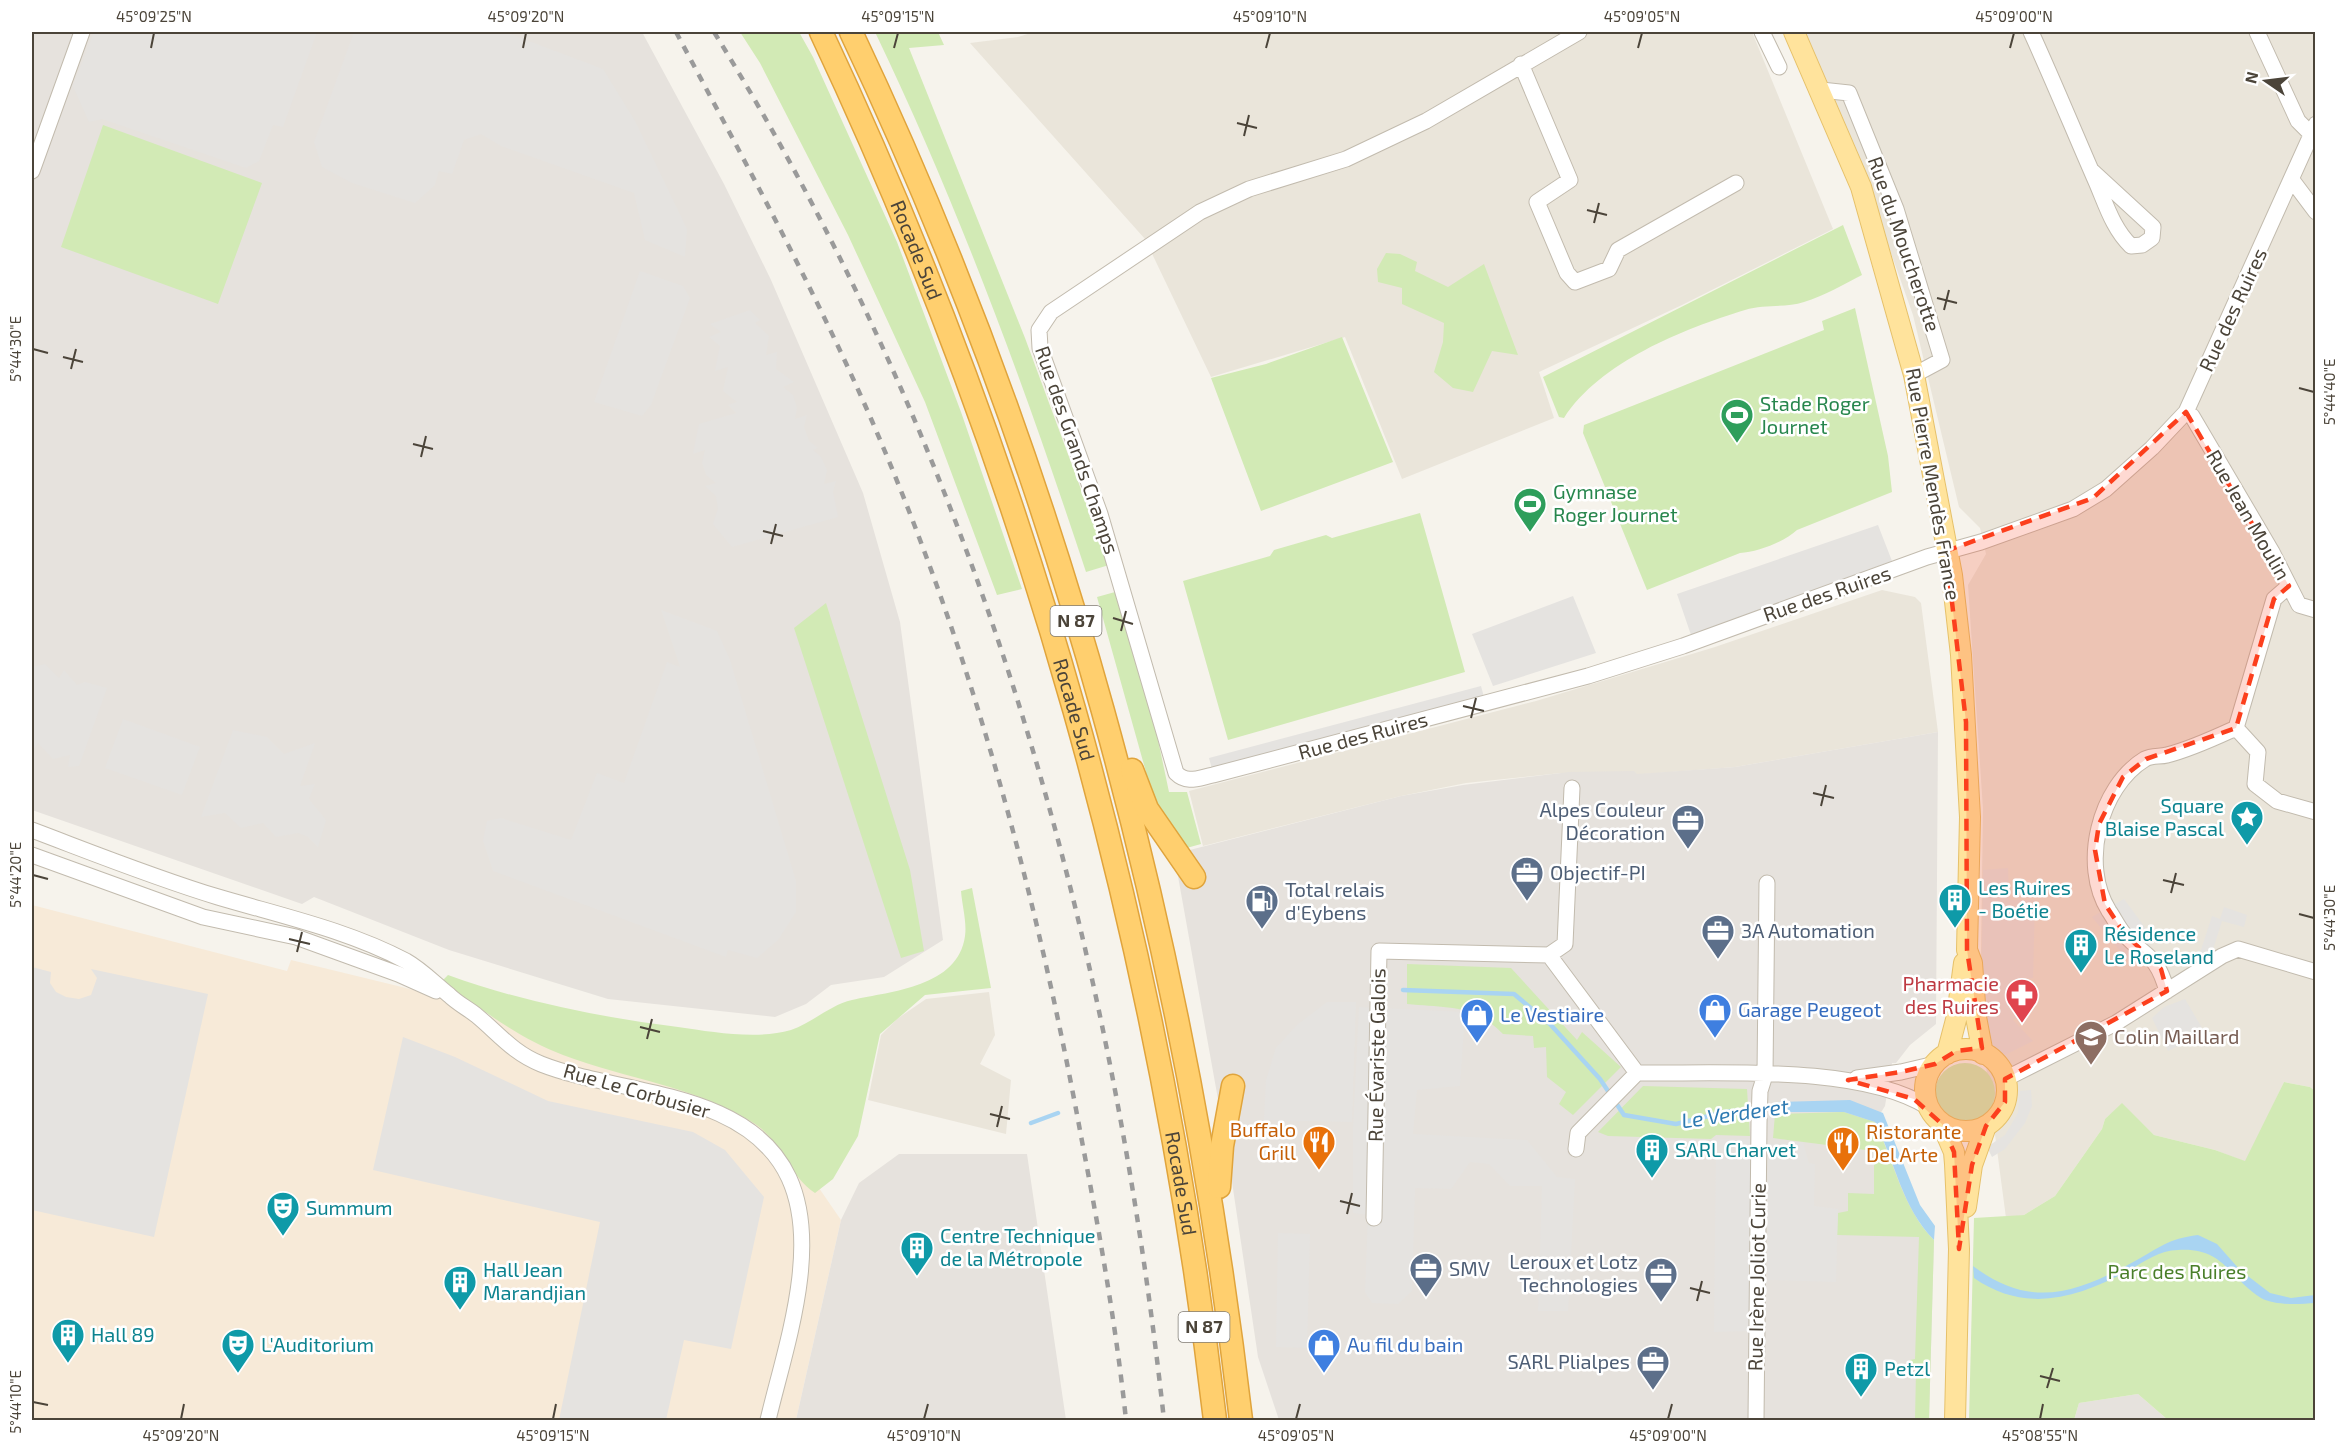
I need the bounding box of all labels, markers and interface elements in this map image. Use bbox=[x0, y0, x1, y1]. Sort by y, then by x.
text: 45°09'25"N bbox=[116, 7, 192, 25]
text: 45°09'20"N bbox=[488, 7, 564, 25]
text: 45°09'15"N bbox=[861, 7, 935, 25]
text: 45°09'10"N bbox=[1233, 7, 1307, 25]
text: 45°09'05"N bbox=[1604, 7, 1680, 25]
text: 45°09'00"N bbox=[1975, 7, 2053, 25]
north arrow bbox=[2236, 51, 2296, 111]
text: N bbox=[2240, 69, 2262, 85]
street label: Rue du Moucherotte bbox=[1864, 153, 1946, 334]
street label: Rocade Sud bbox=[886, 196, 948, 303]
street label: Rue des Ruires bbox=[2193, 244, 2271, 375]
text: 5°44'30"E bbox=[6, 316, 24, 382]
street label: Rue des Grands Champs bbox=[1031, 343, 1125, 557]
text: 5°44'40"E bbox=[2320, 359, 2338, 425]
street label: Rue Pierre Mendès France bbox=[1902, 366, 1966, 602]
place label: Stade Roger Journet bbox=[1760, 391, 1870, 438]
sports icon: Stade Roger Journet bbox=[1719, 397, 1755, 444]
street label: Rue Jean Moulin bbox=[2202, 445, 2296, 584]
place label: Gymnase Roger Journet bbox=[1553, 479, 1678, 526]
sports icon: Gymnase Roger Journet bbox=[1512, 486, 1548, 533]
street label: Rue des Ruires bbox=[1760, 560, 1894, 626]
road number: N 87 bbox=[1050, 606, 1102, 636]
street label: Rocade Sud bbox=[1049, 655, 1101, 763]
street label: Rue des Ruires bbox=[1295, 706, 1430, 764]
place label: Square Blaise Pascal bbox=[2105, 793, 2224, 840]
place label: Alpes Couleur Décoration bbox=[1539, 797, 1665, 844]
place icon: Square Blaise Pascal bbox=[2229, 799, 2265, 846]
office icon: Alpes Couleur Décoration bbox=[1670, 803, 1706, 850]
text: 5°44'20"E bbox=[6, 842, 24, 908]
office icon: Objectif-PI bbox=[1509, 855, 1545, 902]
place label: Objectif-PI bbox=[1550, 860, 1646, 884]
place label: Les Ruires - Boétie bbox=[1978, 875, 2071, 922]
place label: Total relais d'Eybens bbox=[1285, 877, 1385, 924]
building icon: Les Ruires - Boétie bbox=[1937, 882, 1973, 929]
fuel station icon: Total relais d'Eybens bbox=[1244, 883, 1280, 930]
text: 5°44'30"E bbox=[2320, 885, 2338, 951]
office icon: 3A Automation bbox=[1700, 913, 1736, 960]
place label: 3A Automation bbox=[1741, 918, 1875, 942]
place label: Résidence Le Roseland bbox=[2104, 921, 2214, 968]
building icon: Résidence Le Roseland bbox=[2063, 927, 2099, 974]
street label: Rue Évariste Galois bbox=[1362, 968, 1390, 1142]
place label: Pharmacie des Ruires bbox=[1903, 971, 1999, 1018]
pharmacy icon: Pharmacie des Ruires bbox=[2004, 977, 2040, 1024]
shop icon: Garage Peugeot bbox=[1697, 992, 1733, 1039]
shop icon: Le Vestiaire bbox=[1459, 997, 1495, 1044]
place label: Garage Peugeot bbox=[1738, 997, 1882, 1021]
place label: Le Vestiaire bbox=[1500, 1002, 1604, 1026]
school or university icon: Colin Maillard bbox=[2073, 1019, 2109, 1066]
place label: Colin Maillard bbox=[2114, 1024, 2239, 1048]
street label: Rue Le Corbusier bbox=[561, 1058, 714, 1123]
water label: Le Verderet bbox=[1680, 1093, 1790, 1132]
place label: Buffalo Grill bbox=[1230, 1117, 1296, 1164]
place label: Ristorante Del Arte bbox=[1866, 1119, 1961, 1166]
restaurant icon: Buffalo Grill bbox=[1301, 1124, 1337, 1171]
restaurant icon: Ristorante Del Arte bbox=[1825, 1125, 1861, 1172]
street label: Rocade Sud bbox=[1161, 1129, 1202, 1237]
building icon: SARL Charvet bbox=[1634, 1132, 1670, 1179]
place label: SARL Charvet bbox=[1675, 1137, 1797, 1161]
street label: Rue Irène Joliot Curie bbox=[1742, 1183, 1770, 1371]
theatre icon: Summum bbox=[265, 1190, 301, 1237]
place label: Summum bbox=[306, 1195, 393, 1219]
place label: Centre Technique de la Métropole bbox=[940, 1223, 1096, 1270]
building icon: Centre Technique de la Métropole bbox=[899, 1230, 935, 1277]
place label: Leroux et Lotz Technologies bbox=[1509, 1249, 1638, 1296]
office icon: SMV bbox=[1408, 1251, 1444, 1298]
place label: SMV bbox=[1449, 1256, 1490, 1280]
office icon: Leroux et Lotz Technologies bbox=[1643, 1256, 1679, 1303]
place label: Hall Jean Marandjian bbox=[483, 1257, 586, 1304]
park label: Parc des Ruires bbox=[2108, 1259, 2246, 1283]
building icon: Hall Jean Marandjian bbox=[442, 1264, 478, 1311]
road number: N 87 bbox=[1178, 1312, 1230, 1342]
building icon: Hall 89 bbox=[50, 1317, 86, 1364]
place label: Hall 89 bbox=[91, 1322, 155, 1346]
theatre icon: L'Auditorium bbox=[220, 1327, 256, 1374]
shop icon: Au fil du bain bbox=[1306, 1327, 1342, 1374]
place label: L'Auditorium bbox=[261, 1332, 374, 1356]
place label: Au fil du bain bbox=[1347, 1332, 1463, 1356]
office icon: SARL Plialpes bbox=[1635, 1344, 1671, 1391]
place label: SARL Plialpes bbox=[1508, 1349, 1630, 1373]
building icon: Petzl bbox=[1843, 1351, 1879, 1398]
place label: Petzl bbox=[1884, 1356, 1930, 1380]
text: 5°44'10"E bbox=[6, 1370, 24, 1434]
text: 45°09'20"N bbox=[143, 1426, 219, 1444]
text: 45°09'15"N bbox=[516, 1426, 590, 1444]
text: 45°09'10"N bbox=[887, 1426, 961, 1444]
text: 45°09'05"N bbox=[1258, 1426, 1334, 1444]
text: 45°09'00"N bbox=[1629, 1426, 1707, 1444]
text: 45°08'55"N bbox=[2002, 1426, 2078, 1444]

